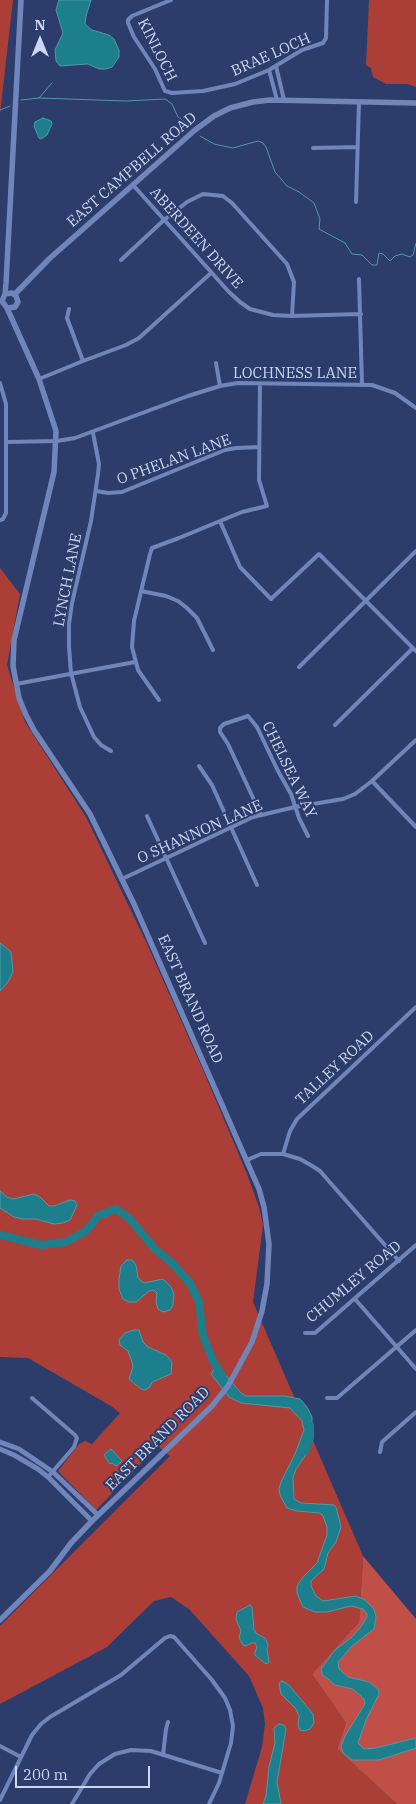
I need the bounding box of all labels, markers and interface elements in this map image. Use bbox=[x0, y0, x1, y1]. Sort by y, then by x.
north arrow bbox=[15, 15, 65, 65]
street label: KINLOCH bbox=[133, 15, 181, 85]
text: N bbox=[34, 16, 46, 34]
street label: BRAE LOCH bbox=[229, 30, 313, 80]
street label: EAST CAMPBELL ROAD bbox=[63, 109, 201, 231]
street label: ABERDEEN DRIVE bbox=[146, 184, 246, 292]
street label: LOCHNESS LANE bbox=[233, 365, 357, 383]
street label: O PHELAN LANE bbox=[114, 431, 234, 489]
street label: LYNCH LANE bbox=[50, 532, 86, 628]
street label: CHELSEA WAY bbox=[258, 719, 320, 821]
street label: O SHANNON LANE bbox=[135, 796, 265, 868]
street label: EAST BRAND ROAD bbox=[153, 932, 227, 1066]
street label: TALLEY ROAD bbox=[292, 1027, 378, 1109]
street label: CHUMLEY ROAD bbox=[303, 1237, 405, 1327]
street label: EAST BRAND ROAD bbox=[102, 1383, 214, 1495]
scale bar bbox=[18, 1756, 152, 1788]
text: 200 m bbox=[23, 1765, 68, 1784]

